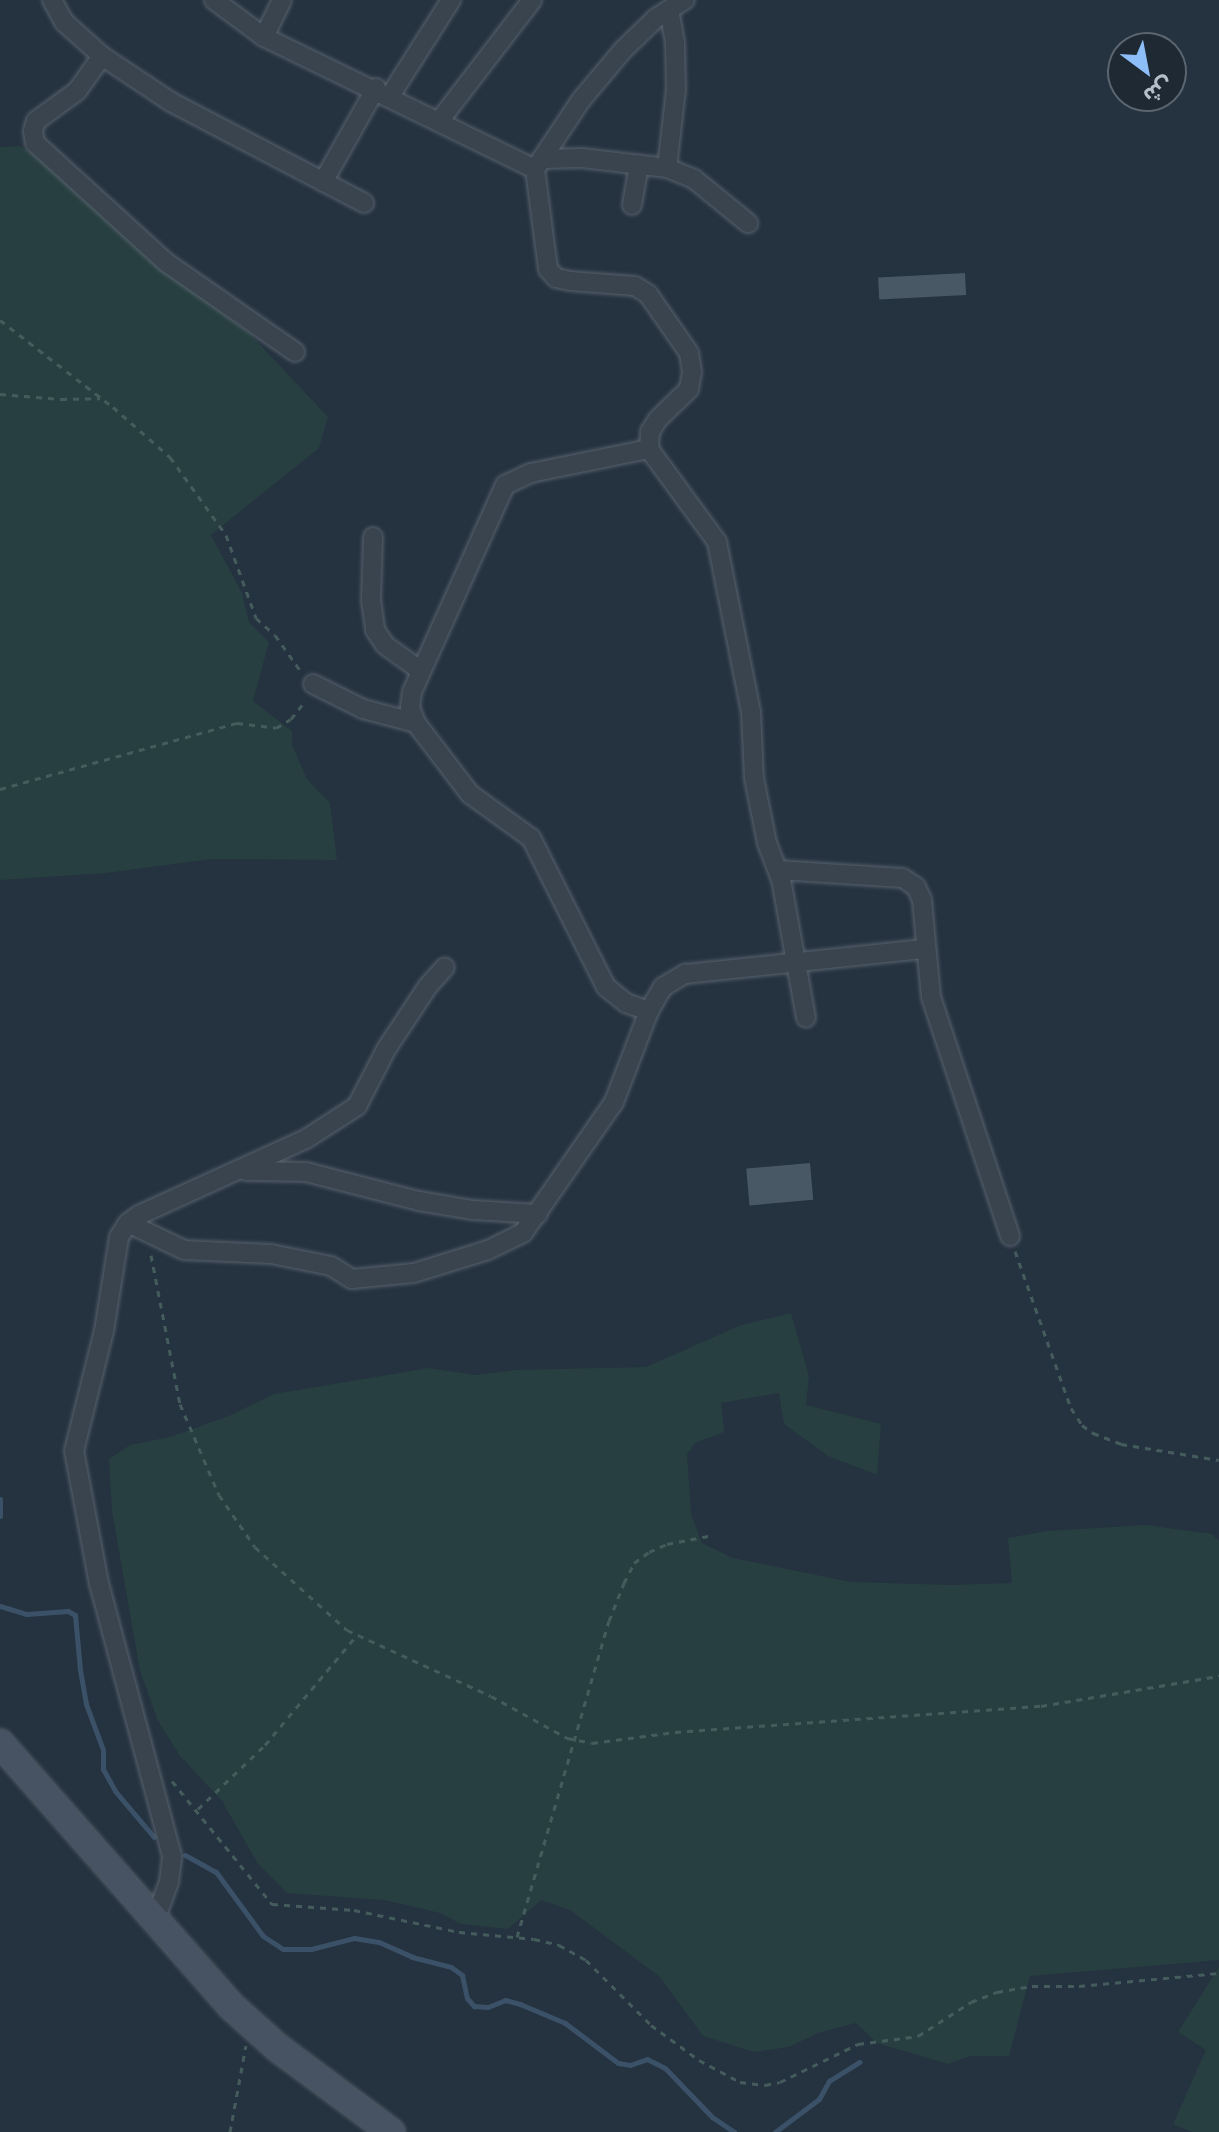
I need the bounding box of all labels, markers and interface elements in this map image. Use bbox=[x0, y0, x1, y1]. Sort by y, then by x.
north arrow bbox=[1107, 32, 1187, 112]
text: ش bbox=[1139, 72, 1178, 110]

